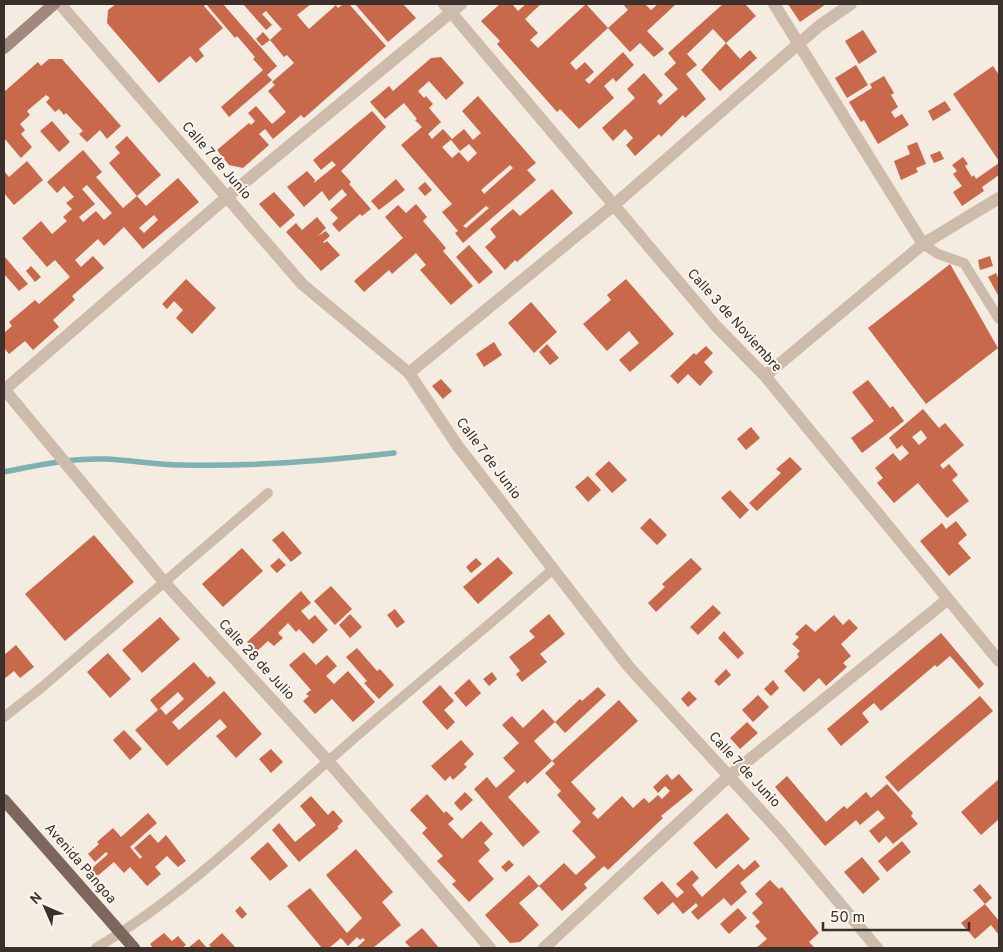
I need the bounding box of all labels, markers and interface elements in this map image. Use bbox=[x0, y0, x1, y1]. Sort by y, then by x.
street label: Calle 7 de Junio bbox=[178, 119, 255, 204]
street label: Calle 3 de Noviembre bbox=[683, 266, 785, 376]
street label: Calle 7 de Junio bbox=[452, 415, 524, 503]
street label: Calle 28 de Julio bbox=[214, 616, 298, 704]
street label: Calle 7 de Junio bbox=[704, 729, 784, 812]
street label: Avenida Pangoa bbox=[40, 820, 120, 908]
north arrow bbox=[20, 882, 70, 932]
text: N bbox=[27, 889, 46, 908]
scale bar bbox=[823, 900, 969, 932]
text: 50 m bbox=[830, 909, 865, 928]

